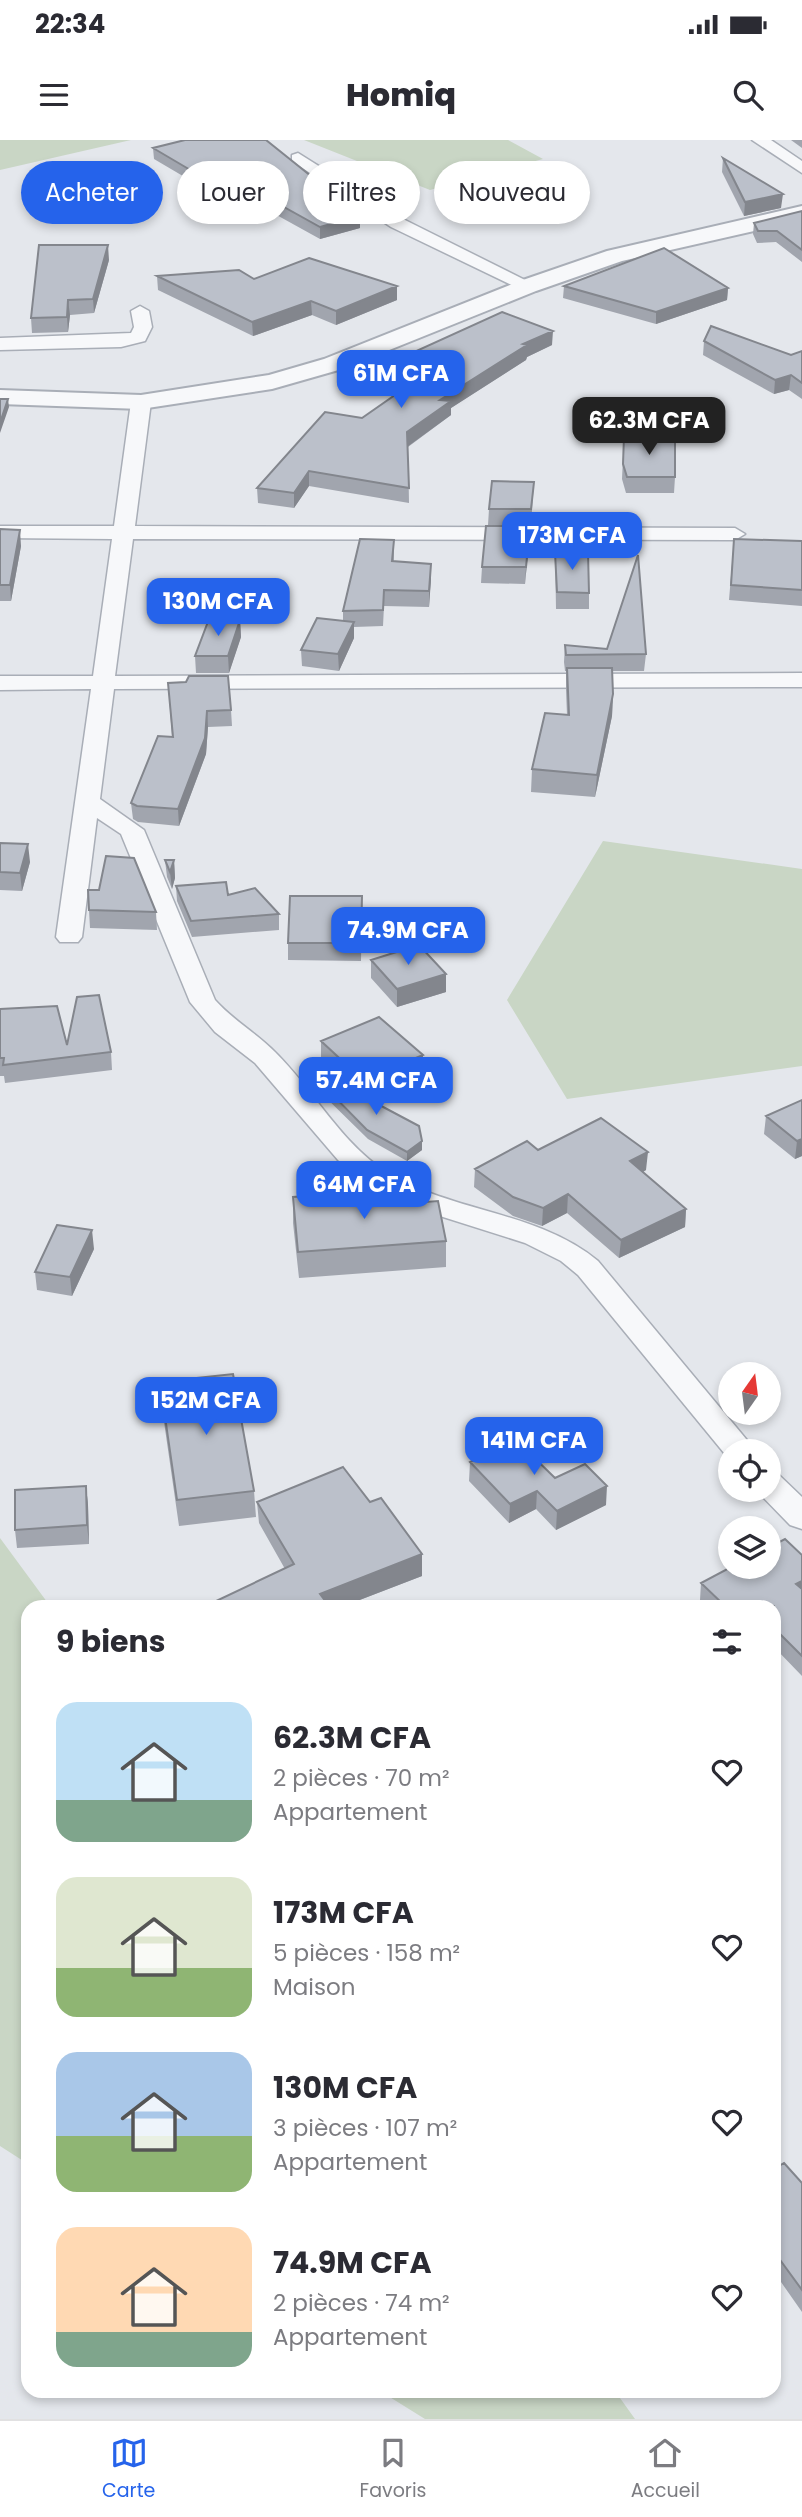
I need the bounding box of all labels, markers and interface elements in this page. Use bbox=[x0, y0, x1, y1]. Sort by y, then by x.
text: 22:34 bbox=[35, 6, 105, 42]
text: Homiq bbox=[346, 72, 456, 117]
icon: menu bbox=[35, 76, 73, 114]
icon: search bbox=[729, 76, 767, 114]
chip: Acheter bbox=[21, 161, 163, 224]
chip: Louer bbox=[177, 161, 289, 224]
chip: Filtres bbox=[303, 161, 420, 224]
chip: Nouveau bbox=[434, 161, 590, 224]
pin: 61M CFA bbox=[336, 350, 466, 410]
text: 61M CFA bbox=[353, 357, 449, 389]
pin: 62.3M CFA bbox=[569, 398, 729, 457]
text: 62.3M CFA bbox=[588, 404, 710, 436]
pin: 173M CFA bbox=[500, 512, 644, 572]
text: 173M CFA bbox=[518, 519, 626, 551]
pin: 130M CFA bbox=[146, 578, 290, 638]
text: 130M CFA bbox=[163, 585, 273, 617]
pin: 74.9M CFA bbox=[328, 908, 488, 967]
text: 74.9M CFA bbox=[347, 914, 469, 946]
pin: 57.4M CFA bbox=[296, 1058, 456, 1117]
text: 57.4M CFA bbox=[315, 1064, 437, 1096]
pin: 64M CFA bbox=[299, 1161, 429, 1221]
text: 64M CFA bbox=[312, 1168, 416, 1200]
north arrow bbox=[718, 1362, 780, 1424]
map controls bbox=[718, 1362, 781, 1579]
pin: 152M CFA bbox=[134, 1378, 278, 1437]
text: 152M CFA bbox=[151, 1384, 261, 1416]
pin: 141M CFA bbox=[462, 1418, 606, 1477]
text: 141M CFA bbox=[481, 1424, 587, 1456]
button: locate bbox=[718, 1439, 781, 1502]
button: layers bbox=[718, 1516, 781, 1579]
text: 9 biens bbox=[56, 1620, 165, 1663]
icon: filters bbox=[708, 1623, 746, 1661]
text: 62.3M CFA bbox=[273, 1716, 431, 1759]
icon: home bbox=[112, 1730, 196, 1814]
icon: heart bbox=[708, 1753, 746, 1791]
text: 2 pièces · 70 m² bbox=[273, 1762, 450, 1794]
text: Appartement bbox=[273, 1796, 427, 1828]
text: 173M CFA bbox=[273, 1891, 414, 1934]
icon: home bbox=[112, 1905, 196, 1989]
icon: heart bbox=[708, 1928, 746, 1966]
text: 5 pièces · 158 m² bbox=[273, 1937, 460, 1969]
text: Maison bbox=[273, 1971, 355, 2003]
text: 130M CFA bbox=[273, 2066, 417, 2109]
icon: home bbox=[112, 2080, 196, 2164]
icon: heart bbox=[708, 2103, 746, 2141]
text: 3 pièces · 107 m² bbox=[273, 2112, 457, 2144]
text: Appartement bbox=[273, 2146, 427, 2178]
text: 74.9M CFA bbox=[273, 2241, 432, 2284]
icon: home bbox=[112, 2255, 196, 2339]
icon: heart bbox=[708, 2278, 746, 2316]
text: 2 pièces · 74 m² bbox=[273, 2287, 450, 2319]
text: Appartement bbox=[273, 2321, 427, 2353]
tab: Carte bbox=[102, 2434, 155, 2505]
tab: Favoris bbox=[360, 2434, 427, 2505]
tab: Accueil bbox=[631, 2434, 700, 2505]

